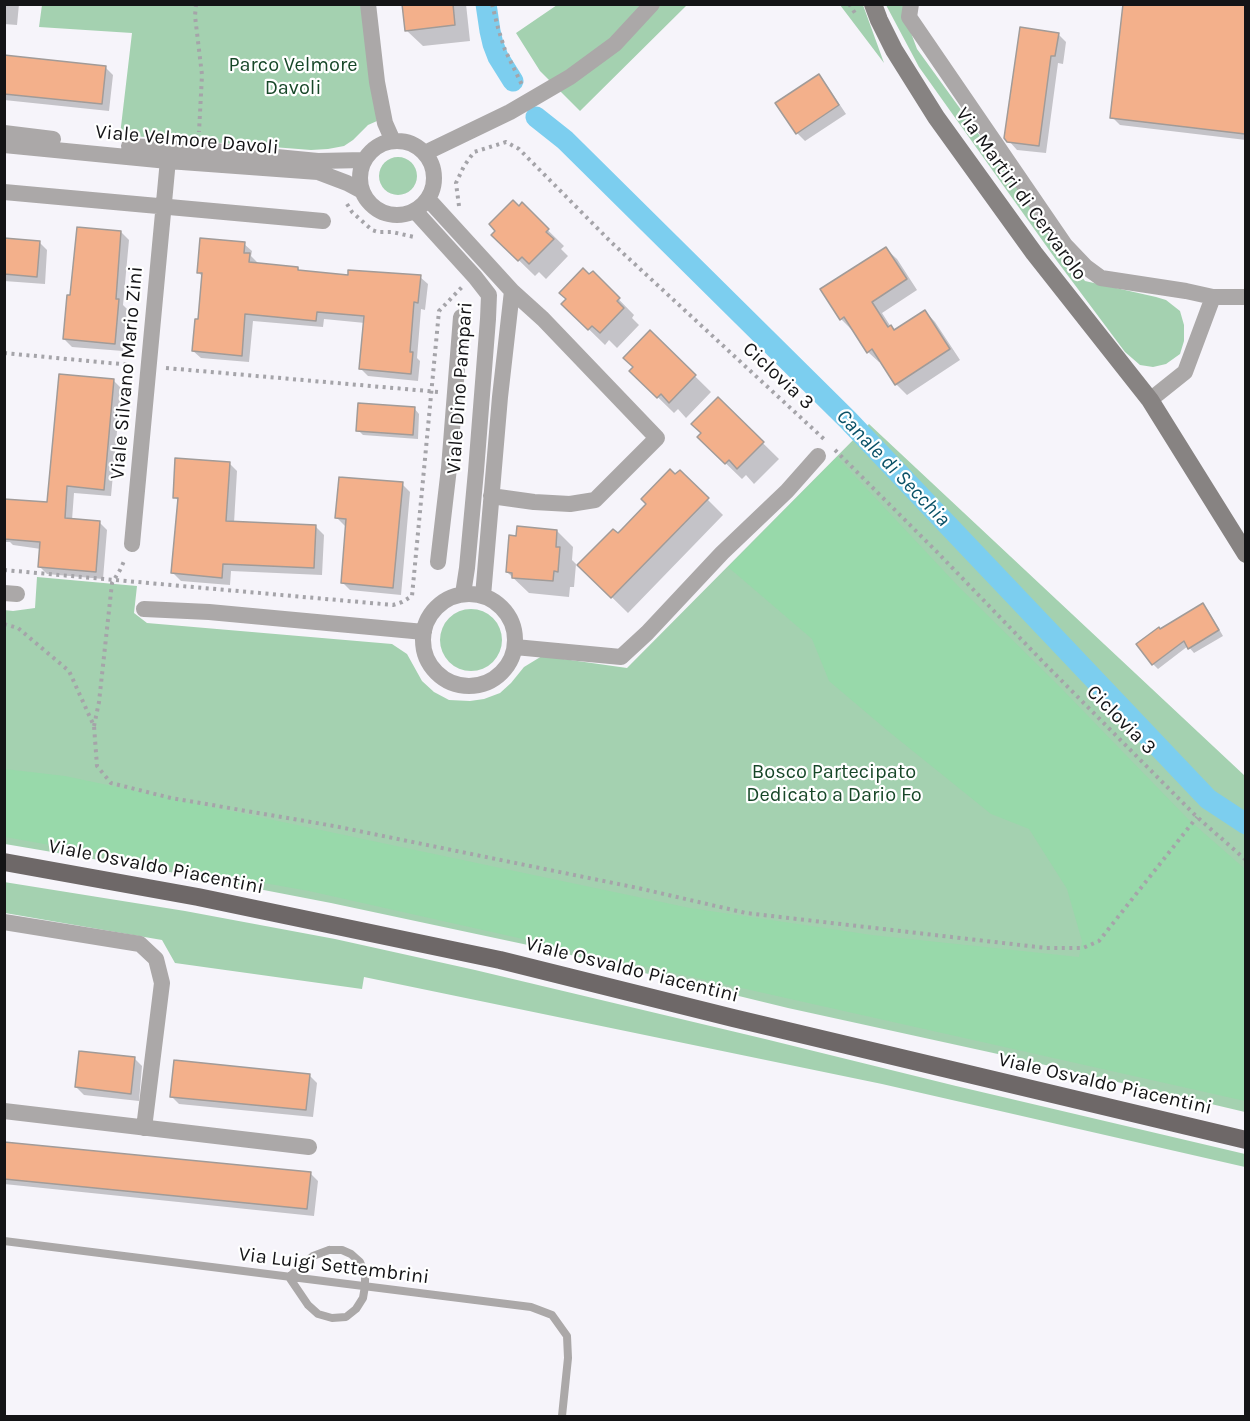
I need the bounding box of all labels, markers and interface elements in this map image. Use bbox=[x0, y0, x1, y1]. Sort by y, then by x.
park label: Parco Velmore Davoli bbox=[229, 53, 357, 100]
street label: Via Martiri di Cervarolo bbox=[950, 103, 1092, 285]
street label: Viale Velmore Davoli bbox=[94, 120, 280, 160]
street label: Viale Silvano Mario Zini bbox=[106, 265, 148, 481]
street label: Viale Dino Pampari bbox=[442, 301, 478, 475]
street label: Ciclovia 3 bbox=[737, 337, 819, 415]
water label: Canale di Secchia bbox=[831, 404, 955, 532]
street label: Ciclovia 3 bbox=[1081, 680, 1161, 760]
park label: Bosco Partecipato Dedicato a Dario Fo bbox=[746, 760, 922, 807]
street label: Viale Osvaldo Piacentini bbox=[46, 834, 266, 900]
street label: Viale Osvaldo Piacentini bbox=[523, 932, 741, 1008]
street label: Viale Osvaldo Piacentini bbox=[996, 1048, 1214, 1120]
street label: Via Luigi Settembrini bbox=[237, 1242, 431, 1290]

